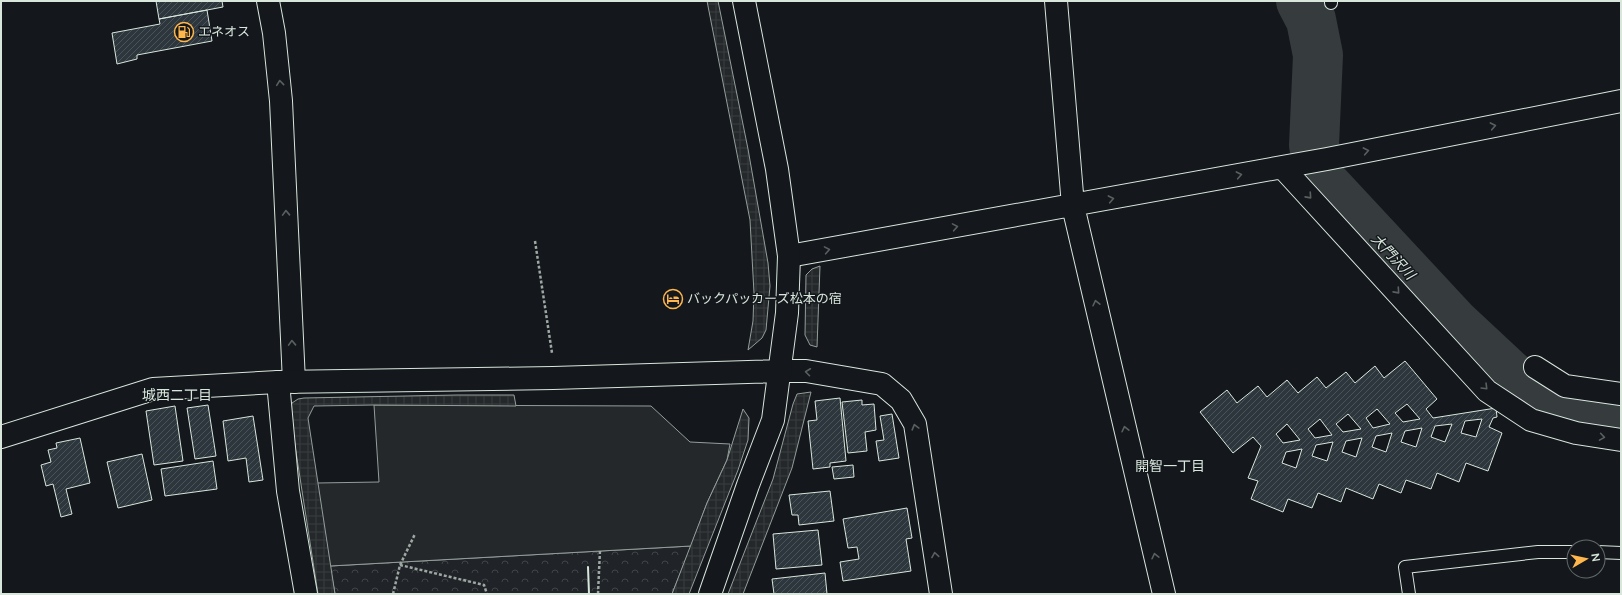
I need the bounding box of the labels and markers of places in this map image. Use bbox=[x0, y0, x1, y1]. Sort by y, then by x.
fuel station icon: エネオス bbox=[173, 21, 195, 43]
place label: エネオス bbox=[198, 23, 250, 41]
hotel icon: バックパッカーズ松本の宿 bbox=[662, 288, 684, 310]
place label: バックパッカーズ松本の宿 bbox=[687, 290, 842, 308]

